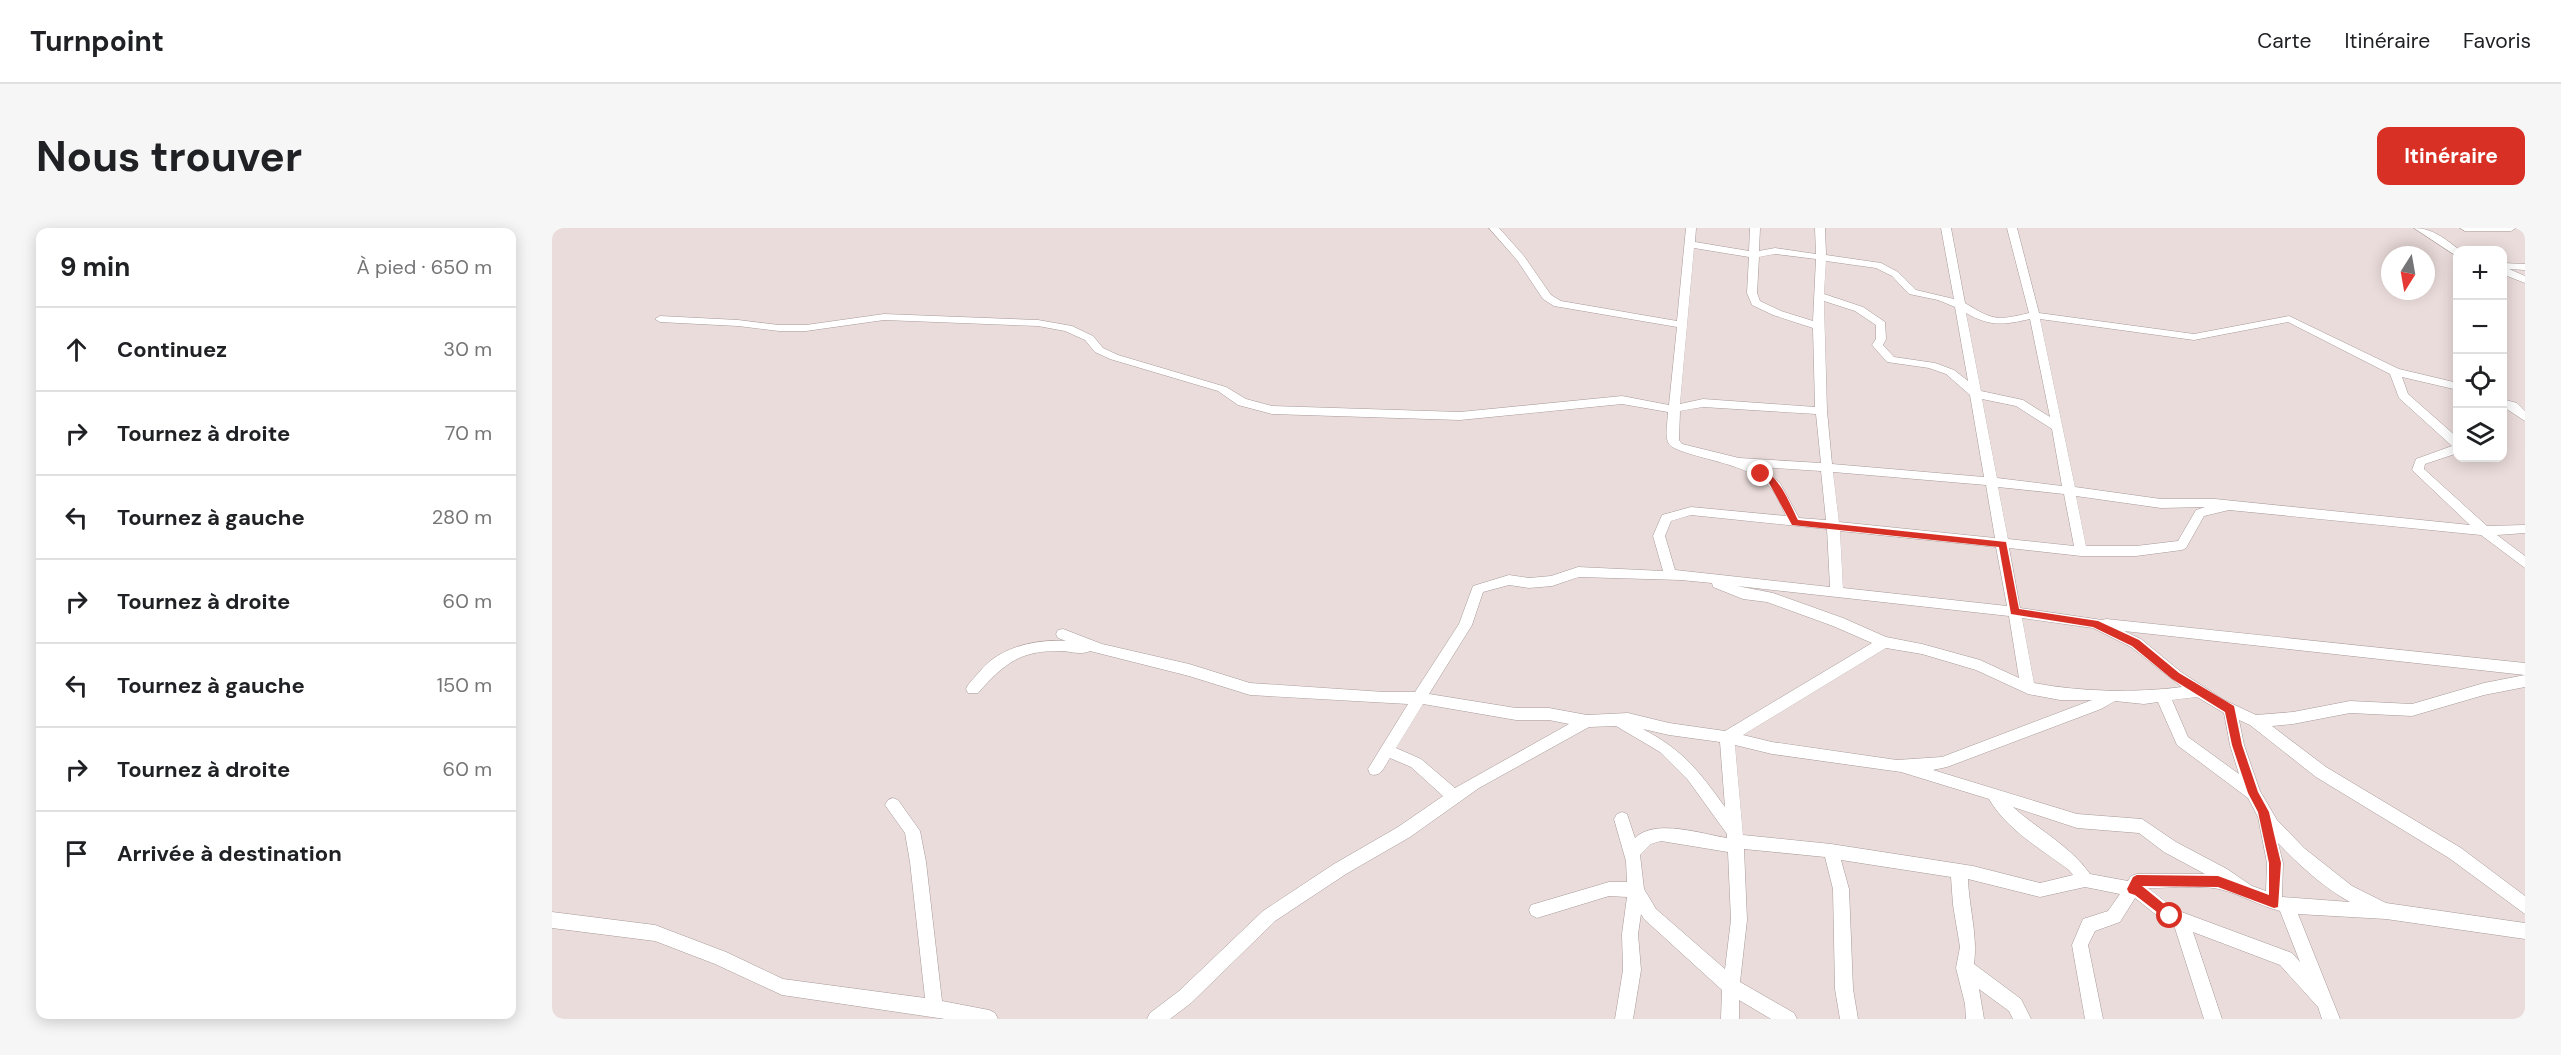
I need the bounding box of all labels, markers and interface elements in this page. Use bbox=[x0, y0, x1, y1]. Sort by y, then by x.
text: Turnpoint bbox=[30, 23, 164, 60]
text: Carte bbox=[2257, 27, 2311, 55]
text: Itinéraire bbox=[2344, 27, 2430, 55]
text: Favoris bbox=[2463, 27, 2531, 55]
button: Itinéraire bbox=[2377, 127, 2525, 185]
text: Nous trouver bbox=[36, 129, 302, 184]
north arrow bbox=[2381, 246, 2435, 300]
map controls bbox=[2453, 246, 2507, 462]
button: + bbox=[2453, 246, 2507, 300]
text: 9 min bbox=[60, 250, 130, 284]
text: À pied · 650 m bbox=[356, 254, 492, 280]
button: − bbox=[2453, 300, 2507, 354]
icon: ahead bbox=[60, 333, 93, 366]
text: Continuez bbox=[117, 335, 227, 364]
text: 30 m bbox=[443, 336, 492, 362]
button: locate bbox=[2453, 354, 2507, 408]
button: layers bbox=[2453, 408, 2507, 462]
icon: right bbox=[60, 417, 93, 450]
text: Tournez à droite bbox=[117, 419, 290, 448]
text: 70 m bbox=[445, 420, 492, 446]
route end bbox=[1747, 460, 1773, 486]
icon: left bbox=[60, 501, 93, 534]
text: Tournez à gauche bbox=[117, 503, 305, 532]
text: 280 m bbox=[432, 504, 492, 530]
icon: right bbox=[60, 585, 93, 618]
text: Tournez à droite bbox=[117, 587, 290, 616]
text: 60 m bbox=[443, 588, 492, 614]
icon: left bbox=[60, 669, 93, 702]
text: Tournez à gauche bbox=[117, 671, 305, 700]
text: 150 m bbox=[437, 672, 492, 698]
icon: right bbox=[60, 753, 93, 786]
text: Tournez à droite bbox=[117, 755, 290, 784]
text: 60 m bbox=[443, 756, 492, 782]
icon: arrive bbox=[60, 837, 93, 870]
text: Arrivée à destination bbox=[117, 839, 342, 868]
route start bbox=[2156, 902, 2182, 928]

